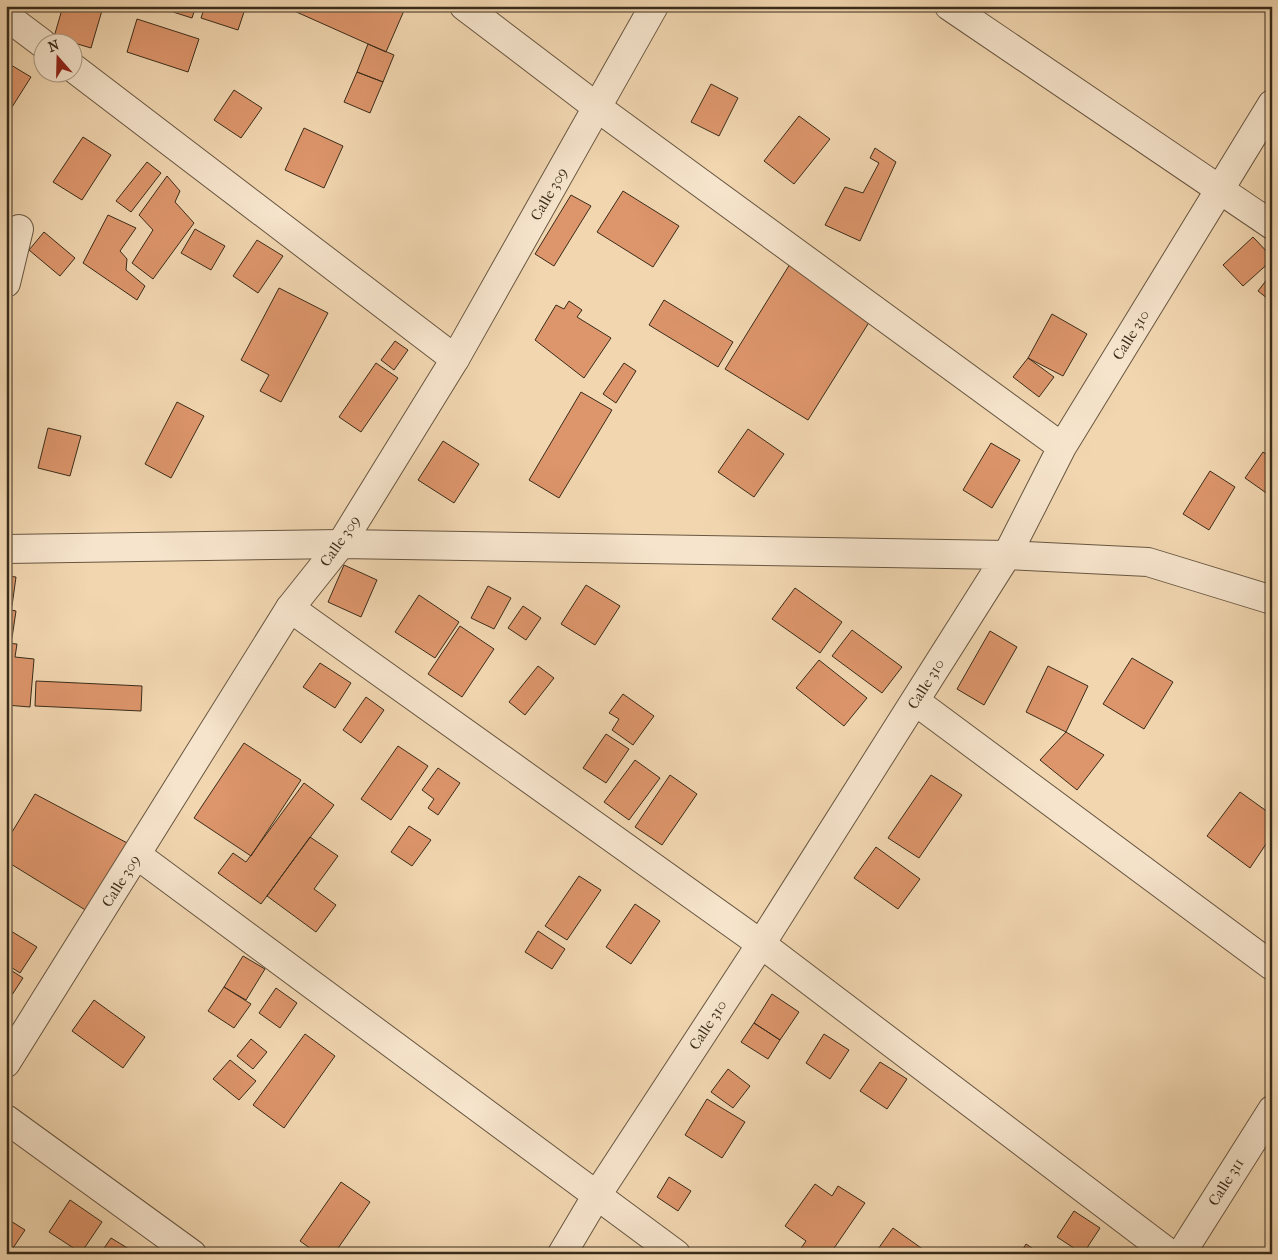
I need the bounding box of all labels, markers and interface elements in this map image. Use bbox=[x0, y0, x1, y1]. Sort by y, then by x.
north arrow bbox=[32, 32, 82, 82]
text: N bbox=[46, 36, 62, 56]
street label: Calle 309 bbox=[527, 164, 571, 224]
street label: Calle 310 bbox=[1109, 307, 1153, 363]
street label: Calle 309 bbox=[316, 512, 364, 570]
street label: Calle 310 bbox=[904, 656, 948, 712]
street label: Calle 309 bbox=[98, 851, 144, 910]
street label: Calle 310 bbox=[685, 997, 731, 1053]
street label: Calle 311 bbox=[1204, 1155, 1248, 1209]

